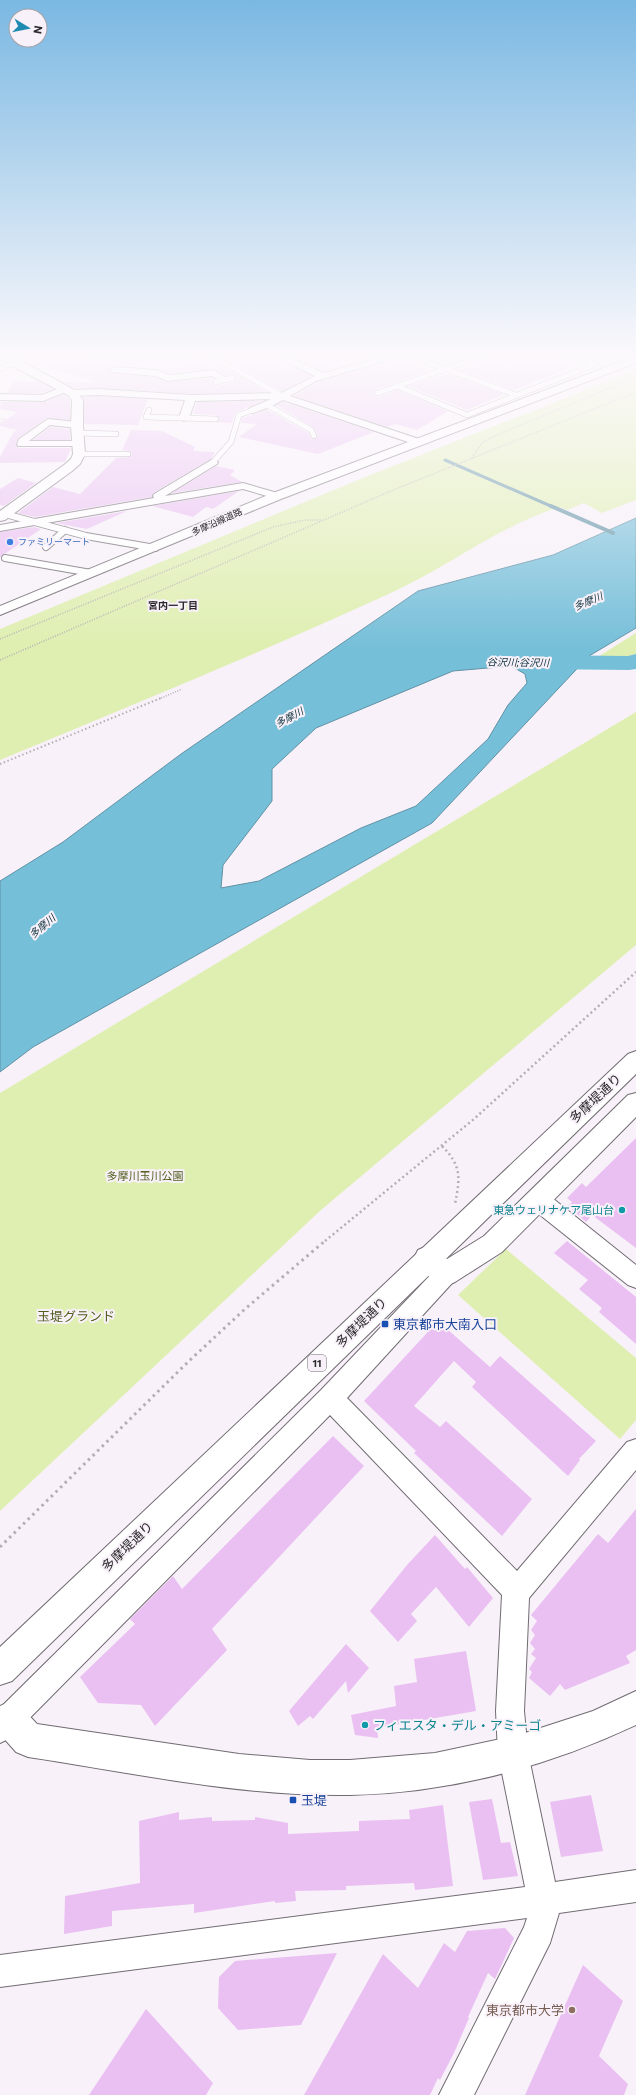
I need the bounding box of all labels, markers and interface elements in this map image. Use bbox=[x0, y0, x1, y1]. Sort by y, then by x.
north arrow bbox=[8, 8, 48, 48]
text: N bbox=[31, 25, 45, 35]
street label: 多摩沿線道路 bbox=[190, 506, 244, 538]
place label: ファミリーマート bbox=[18, 536, 90, 547]
marker: ファミリーマート bbox=[5, 537, 15, 547]
water label: 多摩川 bbox=[572, 589, 605, 612]
district label: 宮内一丁目 bbox=[148, 599, 198, 611]
water label: 谷沢川;谷沢川 bbox=[487, 655, 550, 669]
water label: 多摩川 bbox=[273, 704, 306, 729]
water label: 多摩川 bbox=[27, 911, 58, 940]
street label: 多摩堤通り bbox=[566, 1070, 624, 1126]
park label: 多摩川玉川公園 bbox=[107, 1169, 184, 1182]
place label: 東急ウェリナケア尾山台 bbox=[493, 1203, 614, 1216]
marker: 東急ウェリナケア尾山台 bbox=[617, 1205, 627, 1215]
street label: 多摩堤通り bbox=[332, 1294, 390, 1350]
park label: 玉堤グランド bbox=[37, 1308, 115, 1324]
place label: 東京都市大南入口 bbox=[393, 1316, 497, 1332]
marker: 東京都市大南入口 bbox=[380, 1319, 390, 1329]
road number: 11 bbox=[308, 1355, 326, 1371]
street label: 多摩堤通り bbox=[98, 1518, 156, 1574]
place label: フィエスタ・デル・アミーゴ bbox=[373, 1717, 541, 1733]
marker: フィエスタ・デル・アミーゴ bbox=[360, 1720, 370, 1730]
place label: 玉堤 bbox=[301, 1792, 327, 1808]
marker: 玉堤 bbox=[288, 1795, 298, 1805]
place label: 東京都市大学 bbox=[486, 2002, 564, 2018]
marker: 東京都市大学 bbox=[567, 2005, 577, 2015]

